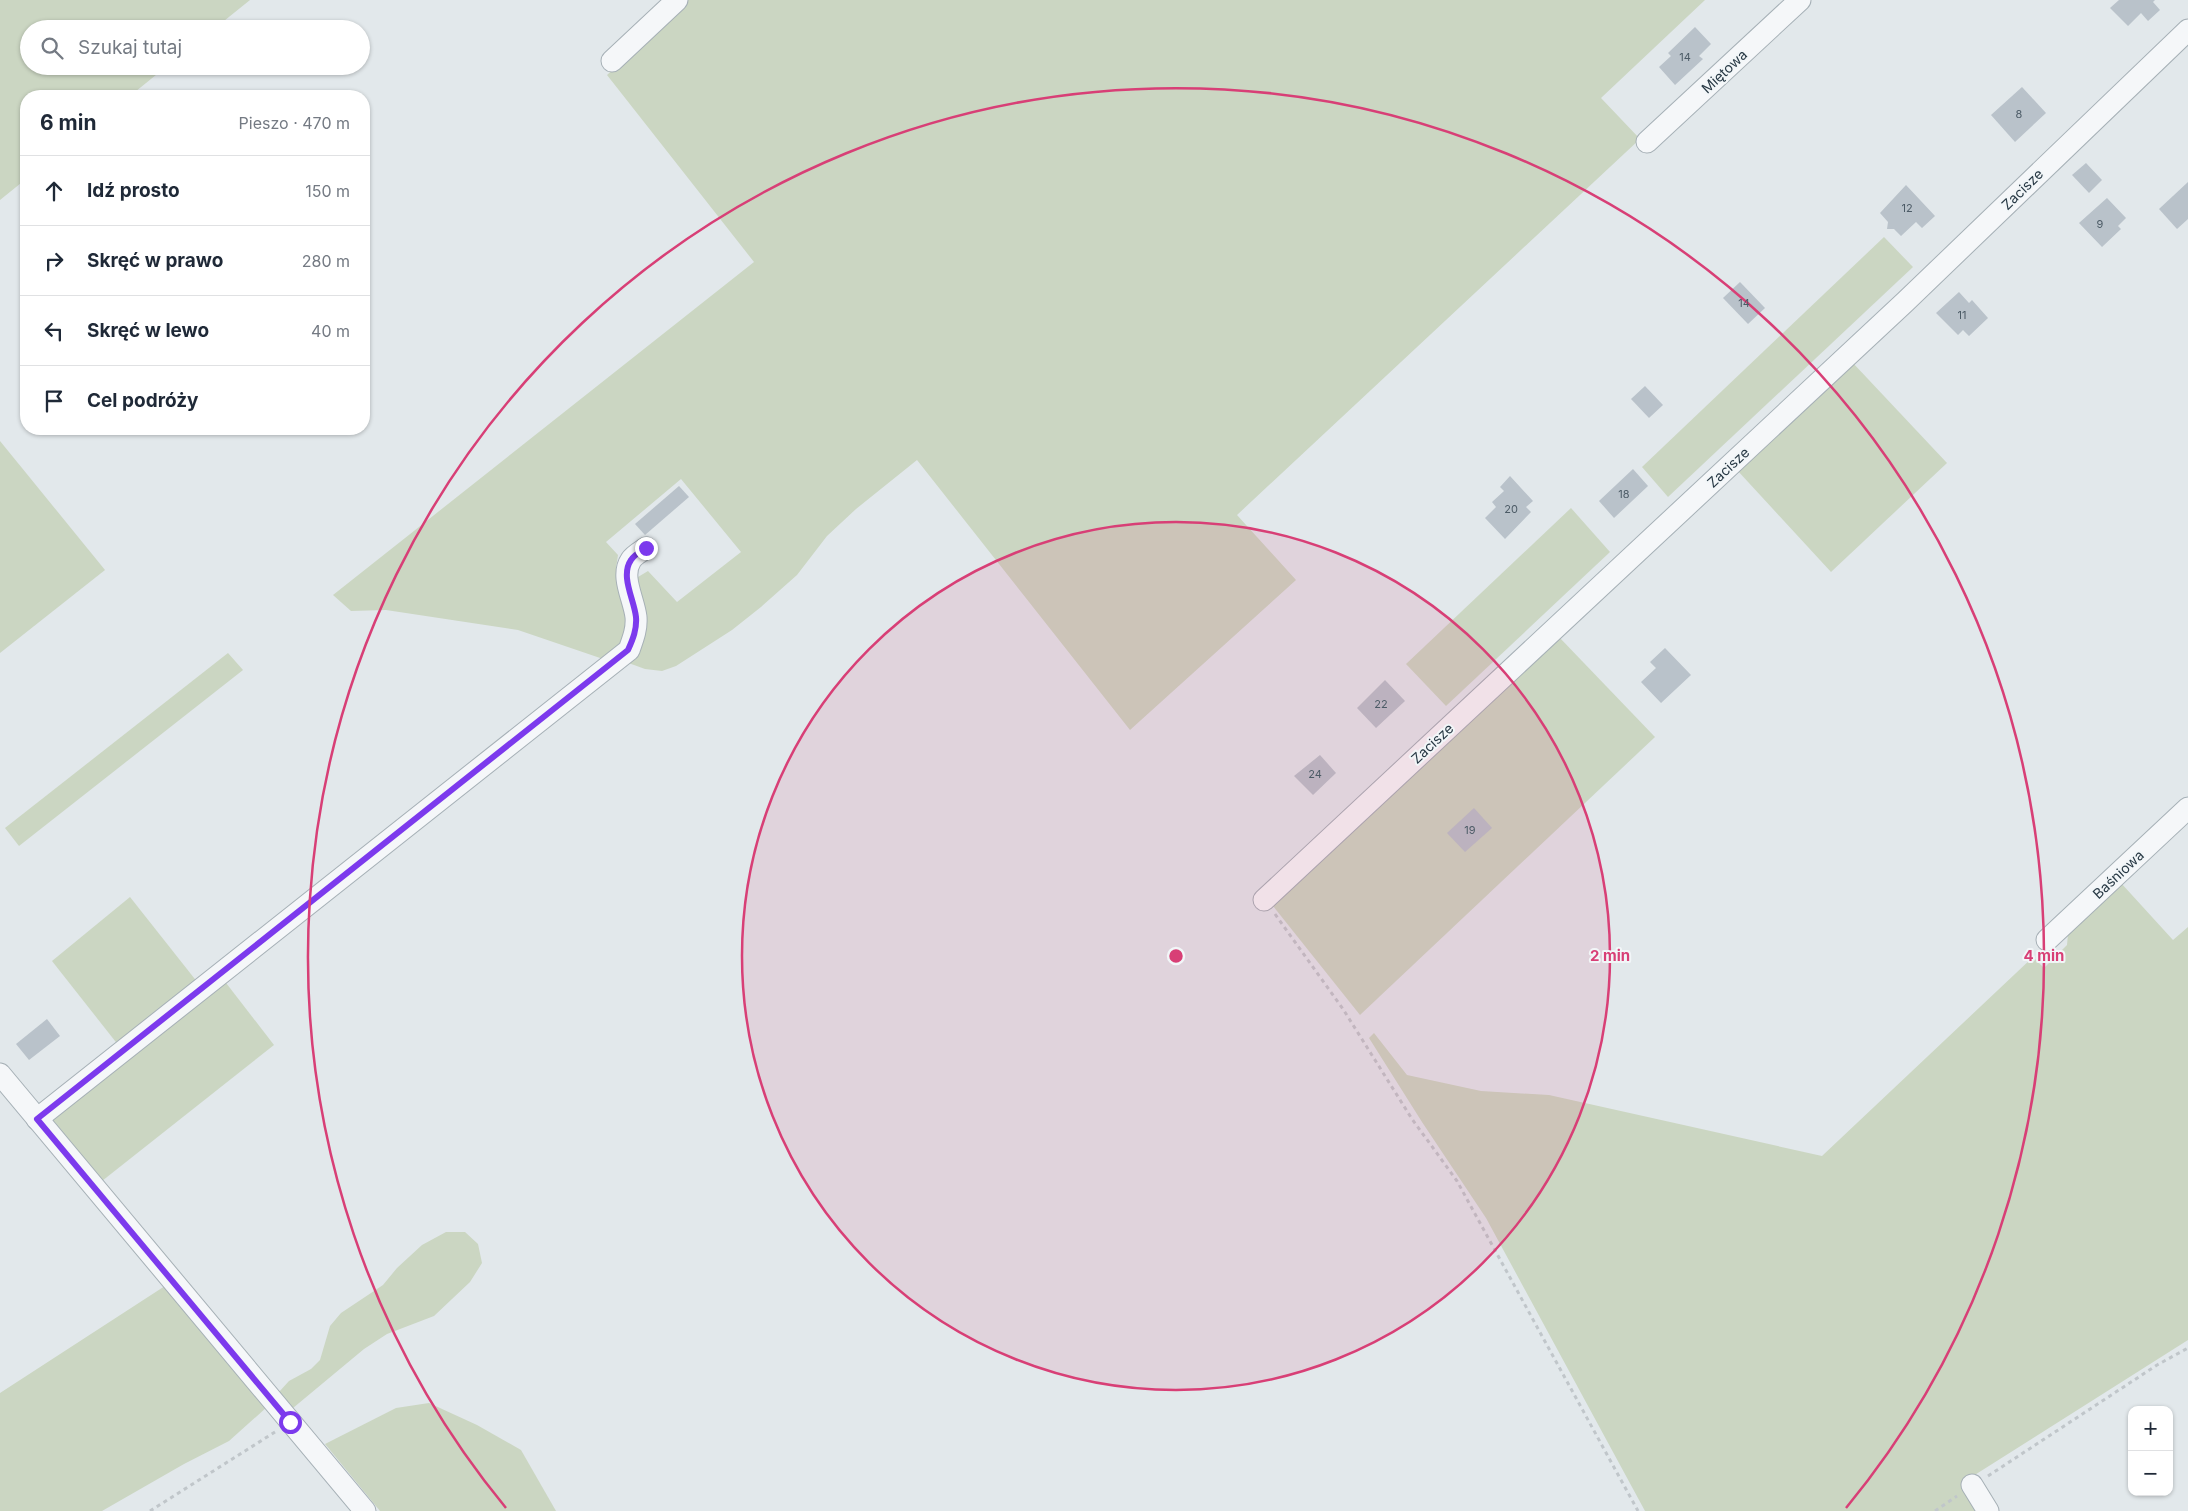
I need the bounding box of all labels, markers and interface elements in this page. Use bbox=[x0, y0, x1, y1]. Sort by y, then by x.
search box bbox=[20, 20, 370, 75]
icon: search bbox=[38, 34, 66, 62]
text: Szukaj tutaj bbox=[78, 36, 182, 59]
street label: Miętowa bbox=[1698, 46, 1750, 96]
house number: 14 bbox=[1679, 50, 1691, 64]
house number: 8 bbox=[2016, 107, 2023, 121]
text: 6 min bbox=[40, 110, 97, 135]
text: Pieszo · 470 m bbox=[239, 113, 350, 133]
street label: Zacisze bbox=[1998, 165, 2046, 213]
icon: ahead bbox=[40, 177, 68, 205]
text: Idź prosto bbox=[87, 179, 180, 202]
text: 150 m bbox=[305, 181, 350, 201]
house number: 12 bbox=[1901, 201, 1913, 215]
house number: 9 bbox=[2097, 217, 2104, 231]
icon: right bbox=[40, 247, 68, 275]
text: Skręć w prawo bbox=[87, 249, 223, 272]
text: 280 m bbox=[302, 251, 350, 271]
house number: 14 bbox=[1738, 296, 1750, 310]
house number: 11 bbox=[1958, 308, 1966, 322]
icon: left bbox=[40, 317, 68, 345]
text: Skręć w lewo bbox=[87, 319, 209, 342]
text: 40 m bbox=[311, 321, 350, 341]
icon: arrive bbox=[40, 387, 68, 415]
text: Cel podróży bbox=[87, 389, 199, 412]
street label: Zacisze bbox=[1704, 443, 1752, 491]
house number: 18 bbox=[1618, 487, 1630, 501]
house number: 20 bbox=[1504, 502, 1518, 516]
route end bbox=[635, 537, 658, 560]
house number: 22 bbox=[1374, 697, 1388, 711]
street label: Zacisze bbox=[1408, 719, 1456, 767]
house number: 24 bbox=[1308, 767, 1322, 781]
house number: 19 bbox=[1464, 823, 1476, 837]
street label: Baśniowa bbox=[2089, 846, 2147, 902]
text: 2 min bbox=[1590, 946, 1630, 965]
text: 4 min bbox=[2024, 946, 2064, 965]
centre of rings bbox=[1167, 947, 1185, 965]
map controls bbox=[2128, 1406, 2173, 1496]
button: + bbox=[2128, 1406, 2173, 1451]
route start bbox=[279, 1411, 302, 1434]
button: − bbox=[2128, 1451, 2173, 1496]

